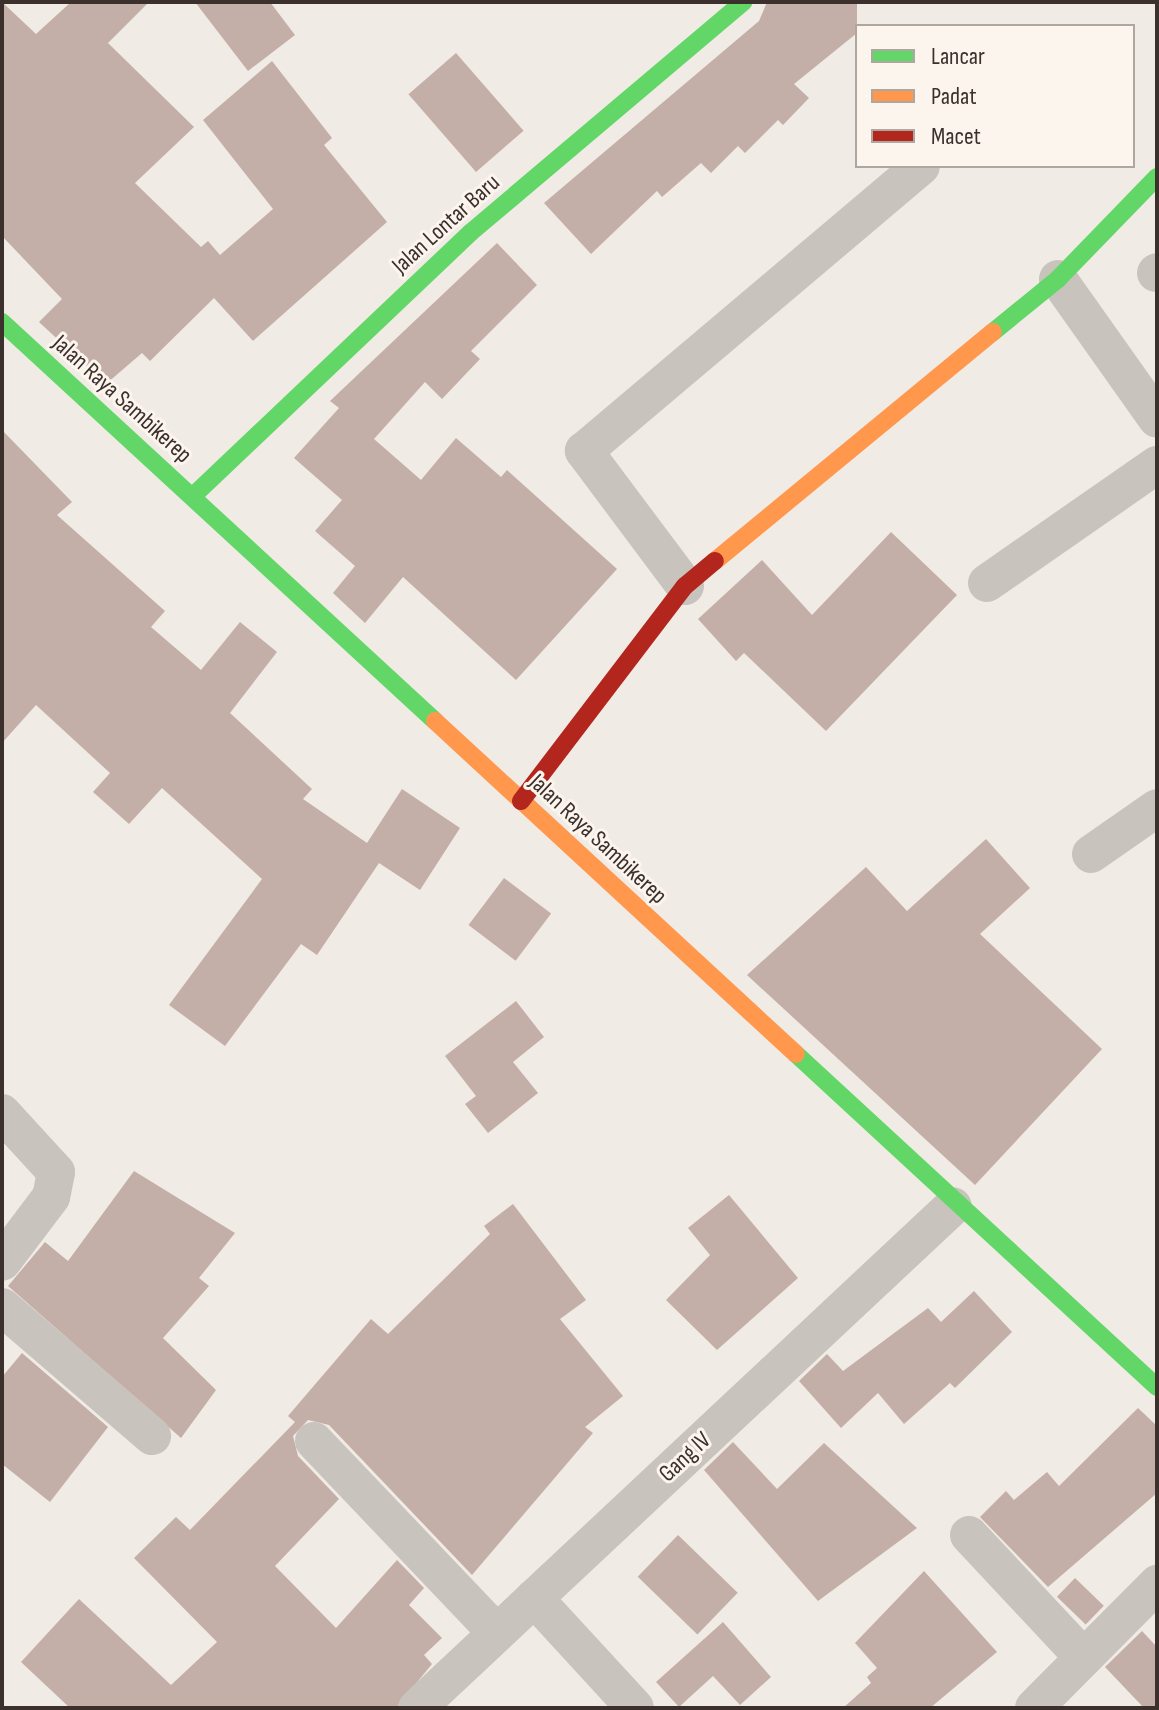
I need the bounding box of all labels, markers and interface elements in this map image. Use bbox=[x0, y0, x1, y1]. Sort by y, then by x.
legend bbox=[855, 24, 1135, 168]
text: Lancar bbox=[931, 42, 985, 71]
text: Padat bbox=[931, 82, 977, 111]
text: Macet bbox=[931, 122, 981, 151]
street label: Jalan Lontar Baru bbox=[386, 168, 506, 280]
street label: Jalan Raya Sambikerep bbox=[46, 329, 198, 469]
street label: Jalan Raya Sambikerep bbox=[523, 768, 673, 910]
street label: Gang IV bbox=[653, 1426, 717, 1488]

